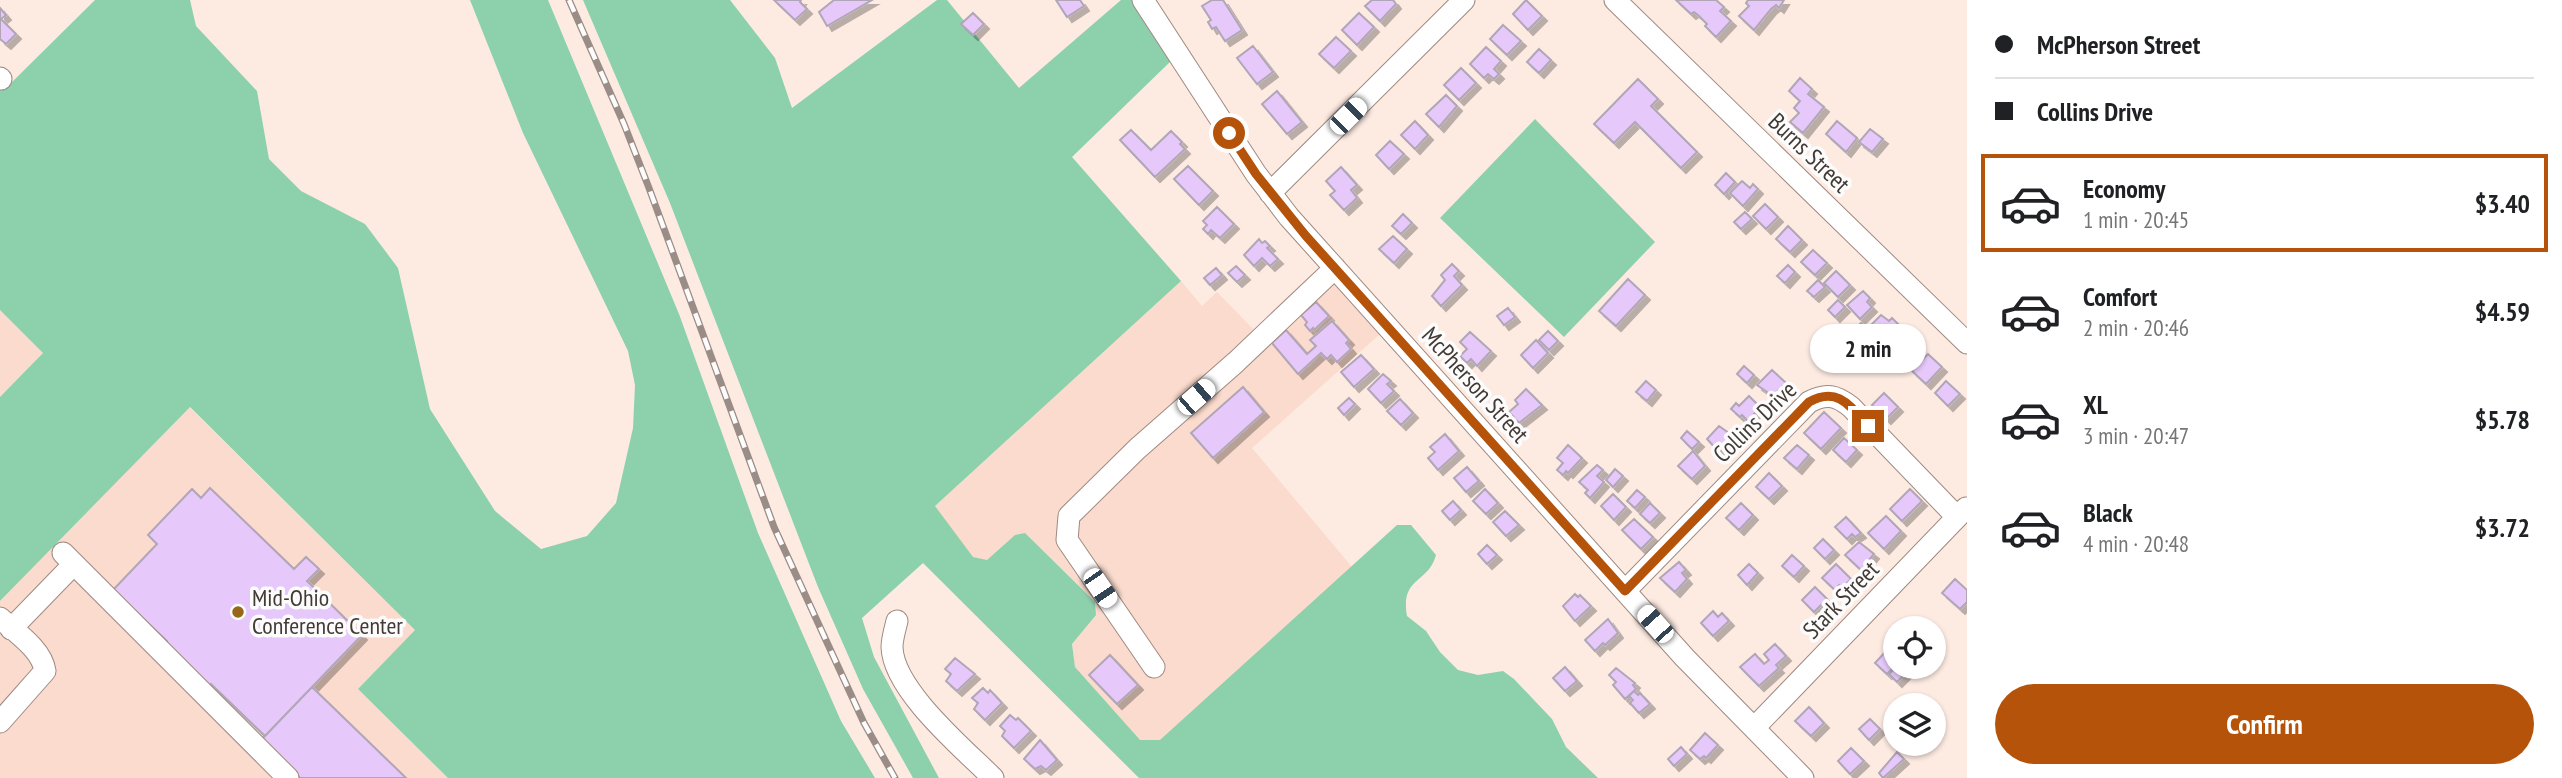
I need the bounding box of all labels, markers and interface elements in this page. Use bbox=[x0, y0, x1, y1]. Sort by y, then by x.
text: McPherson Street bbox=[2037, 28, 2200, 61]
car bbox=[1326, 94, 1371, 138]
text: Collins Drive bbox=[2037, 95, 2153, 128]
street label: Burns Street bbox=[1762, 106, 1857, 199]
route start bbox=[1213, 117, 1245, 149]
icon: car bbox=[1999, 172, 2062, 235]
text: Economy bbox=[2083, 172, 2165, 205]
text: $3.40 bbox=[2475, 187, 2530, 220]
text: 1 min · 20:45 bbox=[2083, 205, 2189, 234]
icon: car bbox=[1999, 280, 2062, 343]
text: Comfort bbox=[2083, 280, 2157, 313]
text: $4.59 bbox=[2475, 295, 2530, 328]
text: 2 min · 20:46 bbox=[2083, 313, 2189, 342]
street label: McPherson Street bbox=[1415, 320, 1536, 449]
callout: 2 min bbox=[1810, 324, 1926, 374]
text: 2 min bbox=[1845, 334, 1891, 363]
street label: Collins Drive bbox=[1706, 374, 1803, 469]
car bbox=[1174, 375, 1219, 419]
icon: car bbox=[1999, 388, 2062, 451]
text: XL bbox=[2083, 388, 2108, 421]
text: $5.78 bbox=[2475, 403, 2530, 436]
route end bbox=[1852, 410, 1884, 442]
text: 3 min · 20:47 bbox=[2083, 421, 2189, 450]
icon: car bbox=[1999, 496, 2062, 559]
text: Black bbox=[2083, 496, 2133, 529]
text: $3.72 bbox=[2475, 511, 2530, 544]
text: 4 min · 20:48 bbox=[2083, 529, 2189, 558]
street label: Stark Street bbox=[1796, 554, 1886, 645]
car bbox=[1080, 565, 1121, 611]
place label: Mid-Ohio Conference Center bbox=[252, 582, 403, 641]
car bbox=[1634, 601, 1677, 647]
marker: Mid-Ohio Conference Center bbox=[230, 604, 246, 620]
map controls bbox=[1883, 616, 1946, 756]
button: locate bbox=[1883, 616, 1946, 679]
button: Confirm bbox=[1995, 684, 2534, 764]
button: layers bbox=[1883, 693, 1946, 756]

